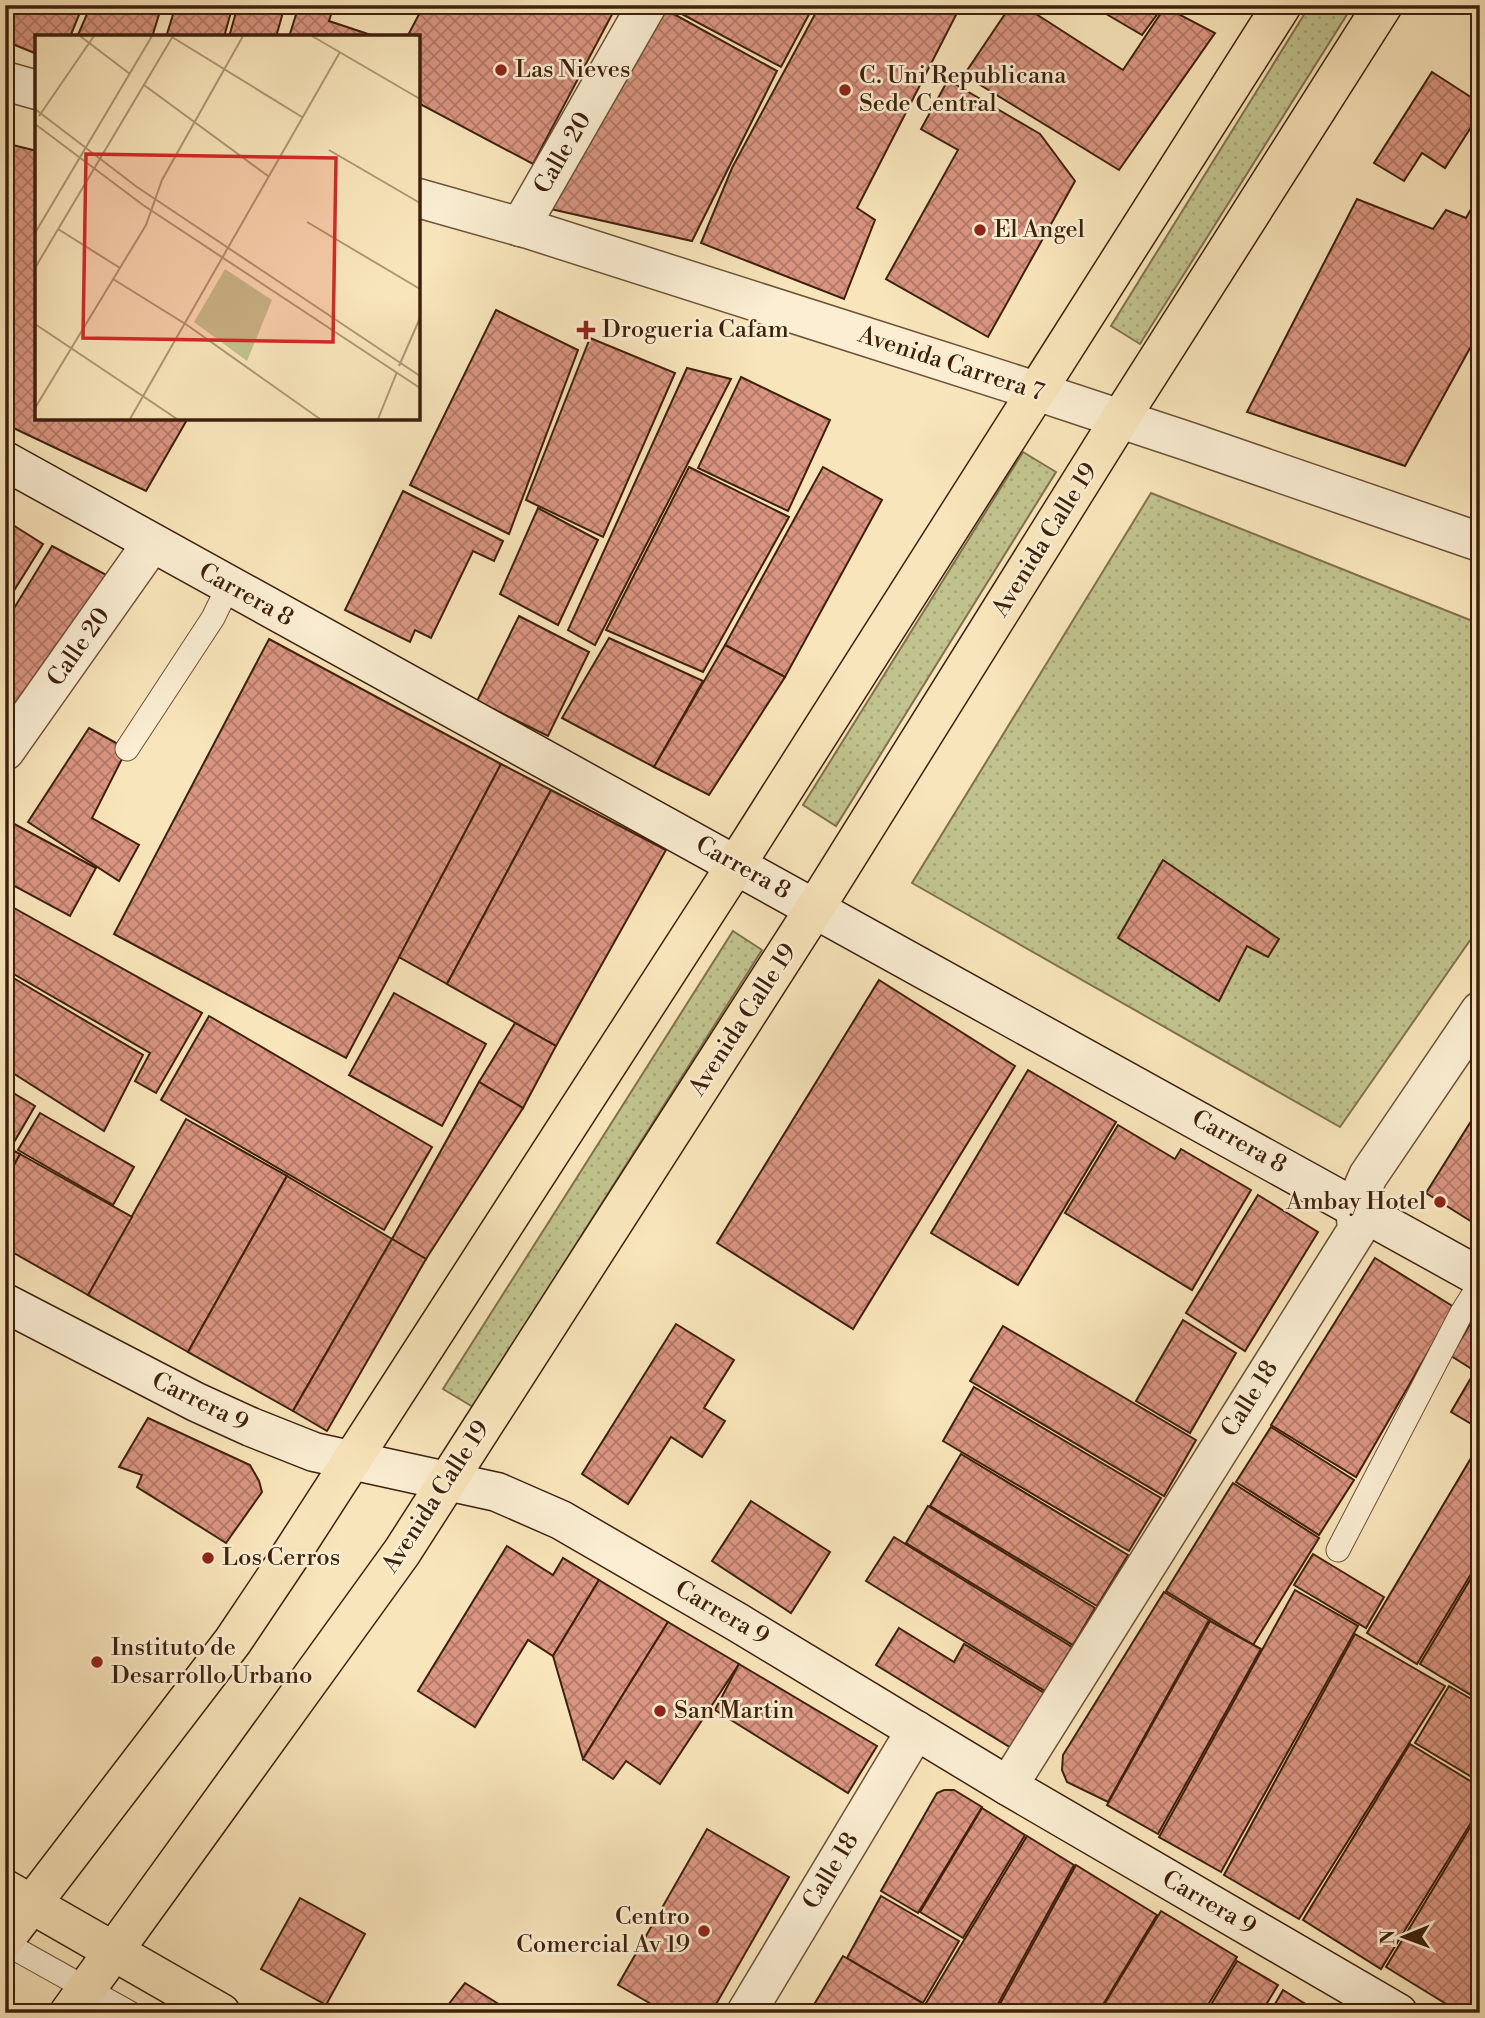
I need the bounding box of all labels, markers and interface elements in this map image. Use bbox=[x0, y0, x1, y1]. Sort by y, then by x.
inset map bbox=[35, 35, 420, 420]
place label: Las Nieves bbox=[515, 55, 631, 85]
place label: C. Uni Republicana Sede Central bbox=[859, 61, 1067, 119]
marker: Las Nieves bbox=[493, 62, 509, 78]
marker: C. Uni Republicana Sede Central bbox=[837, 82, 853, 98]
street label: Calle 20 bbox=[528, 107, 598, 199]
place label: El Angel bbox=[994, 215, 1085, 245]
marker: El Angel bbox=[972, 222, 988, 238]
place label: Drogueria Cafam bbox=[602, 315, 789, 345]
marker: Drogueria Cafam bbox=[576, 320, 596, 340]
street label: Avenida Carrera 7 bbox=[854, 320, 1048, 408]
street label: Avenida Calle 19 bbox=[985, 457, 1104, 623]
street label: Carrera 8 bbox=[193, 557, 299, 633]
street label: Calle 20 bbox=[41, 602, 117, 692]
street label: Carrera 8 bbox=[690, 830, 796, 906]
street label: Avenida Calle 19 bbox=[682, 938, 803, 1103]
street label: Carrera 8 bbox=[1186, 1104, 1292, 1180]
place label: Ambay Hotel bbox=[1285, 1187, 1426, 1217]
marker: Ambay Hotel bbox=[1432, 1194, 1448, 1210]
street label: Calle 18 bbox=[1215, 1355, 1285, 1443]
street label: Carrera 9 bbox=[147, 1366, 253, 1438]
street label: Avenida Calle 19 bbox=[375, 1415, 496, 1580]
place label: Los Cerros bbox=[222, 1543, 340, 1573]
marker: Los Cerros bbox=[200, 1550, 216, 1566]
street label: Carrera 9 bbox=[670, 1574, 774, 1652]
place label: Instituto de Desarrollo Urbano bbox=[111, 1633, 312, 1691]
marker: Instituto de Desarrollo Urbano bbox=[89, 1654, 105, 1670]
place label: San Martin bbox=[674, 1696, 794, 1726]
marker: San Martin bbox=[652, 1703, 668, 1719]
street label: Calle 18 bbox=[796, 1827, 866, 1915]
street label: Carrera 9 bbox=[1157, 1864, 1261, 1942]
place label: Centro Comercial Av 19 bbox=[516, 1902, 690, 1960]
north arrow bbox=[1370, 1902, 1440, 1972]
marker: Centro Comercial Av 19 bbox=[696, 1923, 712, 1939]
text: N bbox=[1376, 1930, 1400, 1945]

